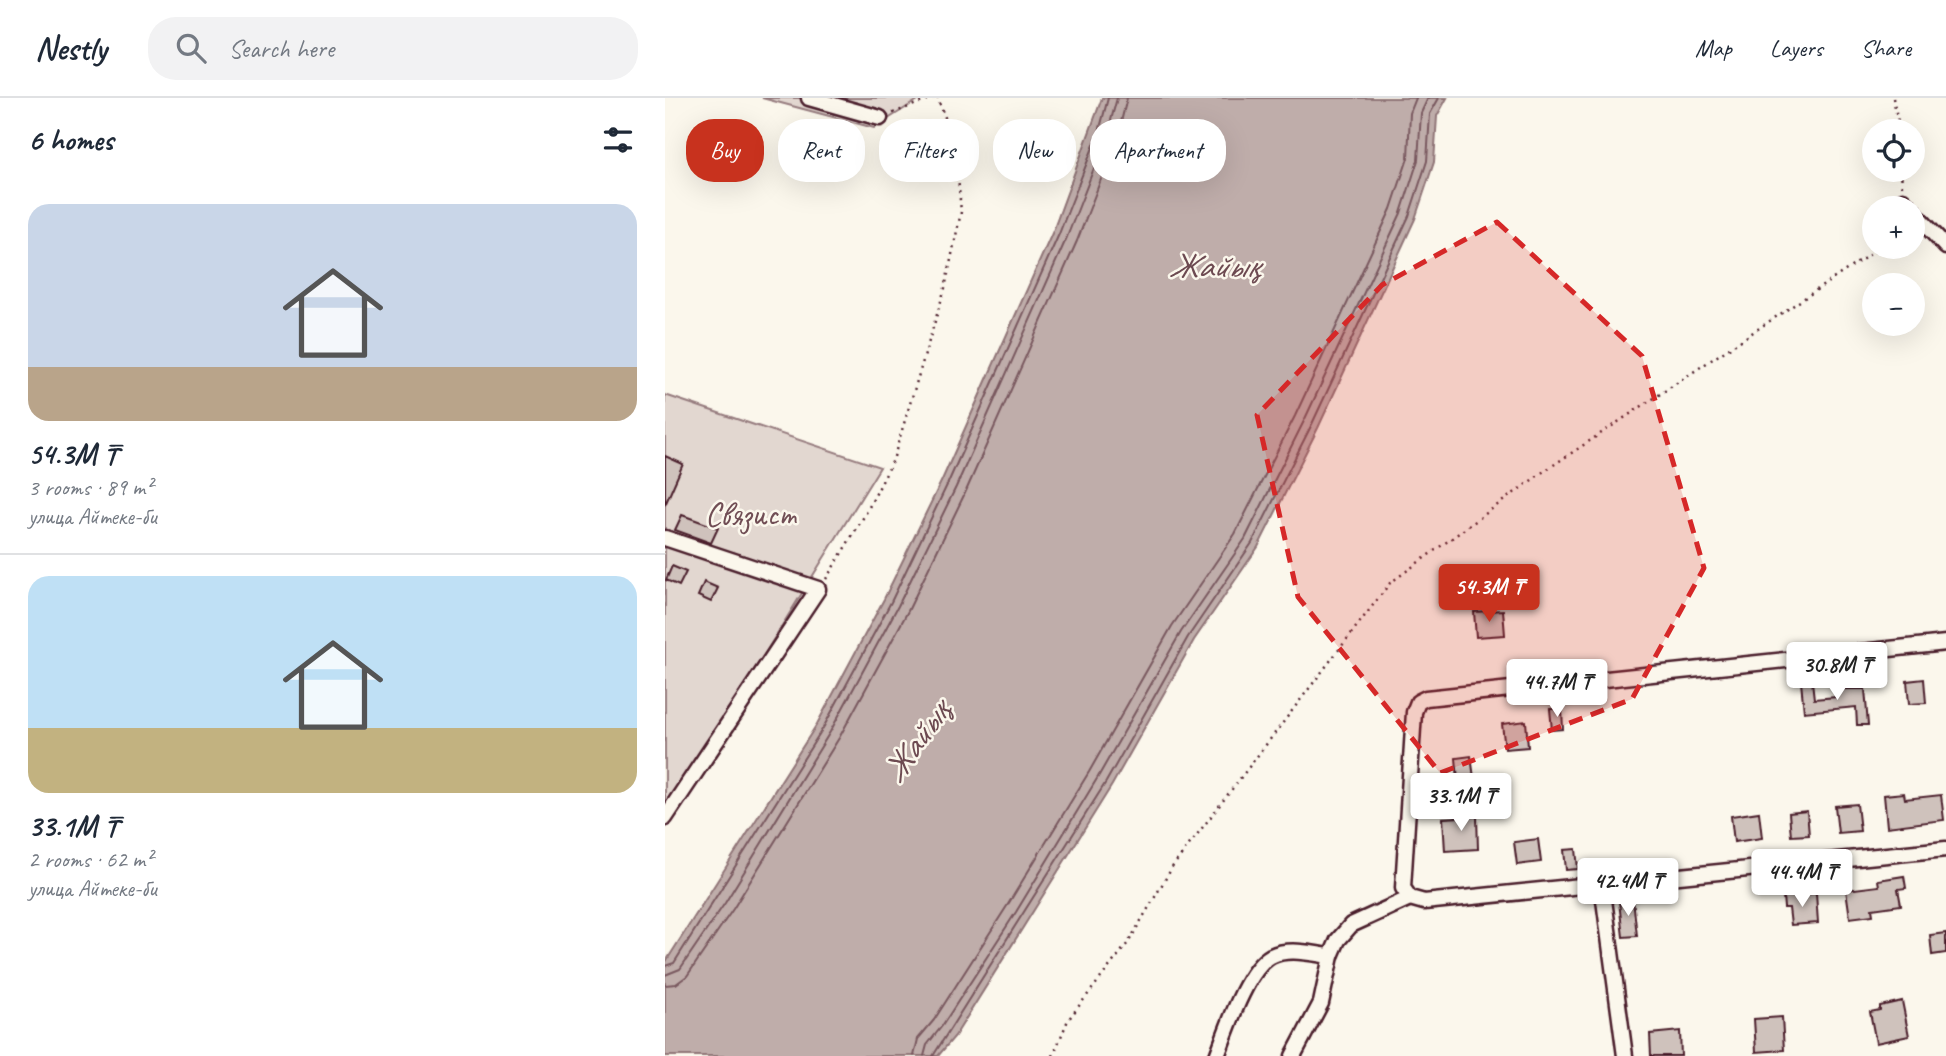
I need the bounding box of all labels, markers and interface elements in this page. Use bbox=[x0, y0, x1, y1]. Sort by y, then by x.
search box bbox=[148, 17, 638, 80]
text: Nestly bbox=[35, 27, 106, 69]
icon: search bbox=[172, 29, 210, 67]
text: Search here bbox=[228, 32, 334, 65]
text: Map bbox=[1695, 33, 1732, 63]
text: Layers bbox=[1770, 33, 1823, 63]
text: Share bbox=[1861, 33, 1911, 63]
chip: Buy bbox=[686, 119, 764, 182]
chip: Rent bbox=[778, 119, 865, 182]
chip: Filters bbox=[879, 119, 979, 182]
chip: New bbox=[993, 119, 1076, 182]
chip: Apartment bbox=[1090, 119, 1226, 182]
map controls bbox=[1862, 119, 1925, 336]
button: locate bbox=[1862, 119, 1925, 182]
text: 6 homes bbox=[28, 121, 113, 159]
icon: filters bbox=[599, 121, 637, 159]
button: + bbox=[1862, 196, 1925, 259]
water label: Жайық bbox=[1168, 243, 1265, 288]
icon: home bbox=[270, 250, 396, 376]
button: − bbox=[1862, 273, 1925, 336]
text: 54.3M ₸ bbox=[28, 435, 118, 473]
text: 3 rooms · 89 m² bbox=[28, 473, 152, 502]
park label: Связист bbox=[705, 493, 797, 535]
text: улица Айтеке-би bbox=[28, 502, 157, 531]
pin: 54.3M ₸ bbox=[1424, 564, 1554, 624]
text: 54.3M ₸ bbox=[1455, 572, 1523, 601]
icon: home bbox=[270, 622, 396, 748]
pin: 30.8M ₸ bbox=[1772, 642, 1902, 702]
text: 30.8M ₸ bbox=[1802, 650, 1872, 679]
pin: 44.7M ₸ bbox=[1492, 660, 1622, 719]
text: 44.7M ₸ bbox=[1522, 667, 1592, 696]
water label: Жайық bbox=[871, 687, 963, 791]
pin: 33.1M ₸ bbox=[1396, 774, 1526, 833]
text: 33.1M ₸ bbox=[1426, 781, 1496, 810]
text: 33.1M ₸ bbox=[28, 807, 118, 845]
text: 2 rooms · 62 m² bbox=[28, 845, 152, 874]
pin: 44.4M ₸ bbox=[1737, 850, 1867, 909]
text: 44.4M ₸ bbox=[1767, 857, 1837, 886]
pin: 42.4M ₸ bbox=[1563, 858, 1693, 918]
text: 42.4M ₸ bbox=[1593, 866, 1663, 895]
text: улица Айтеке-би bbox=[28, 874, 157, 903]

